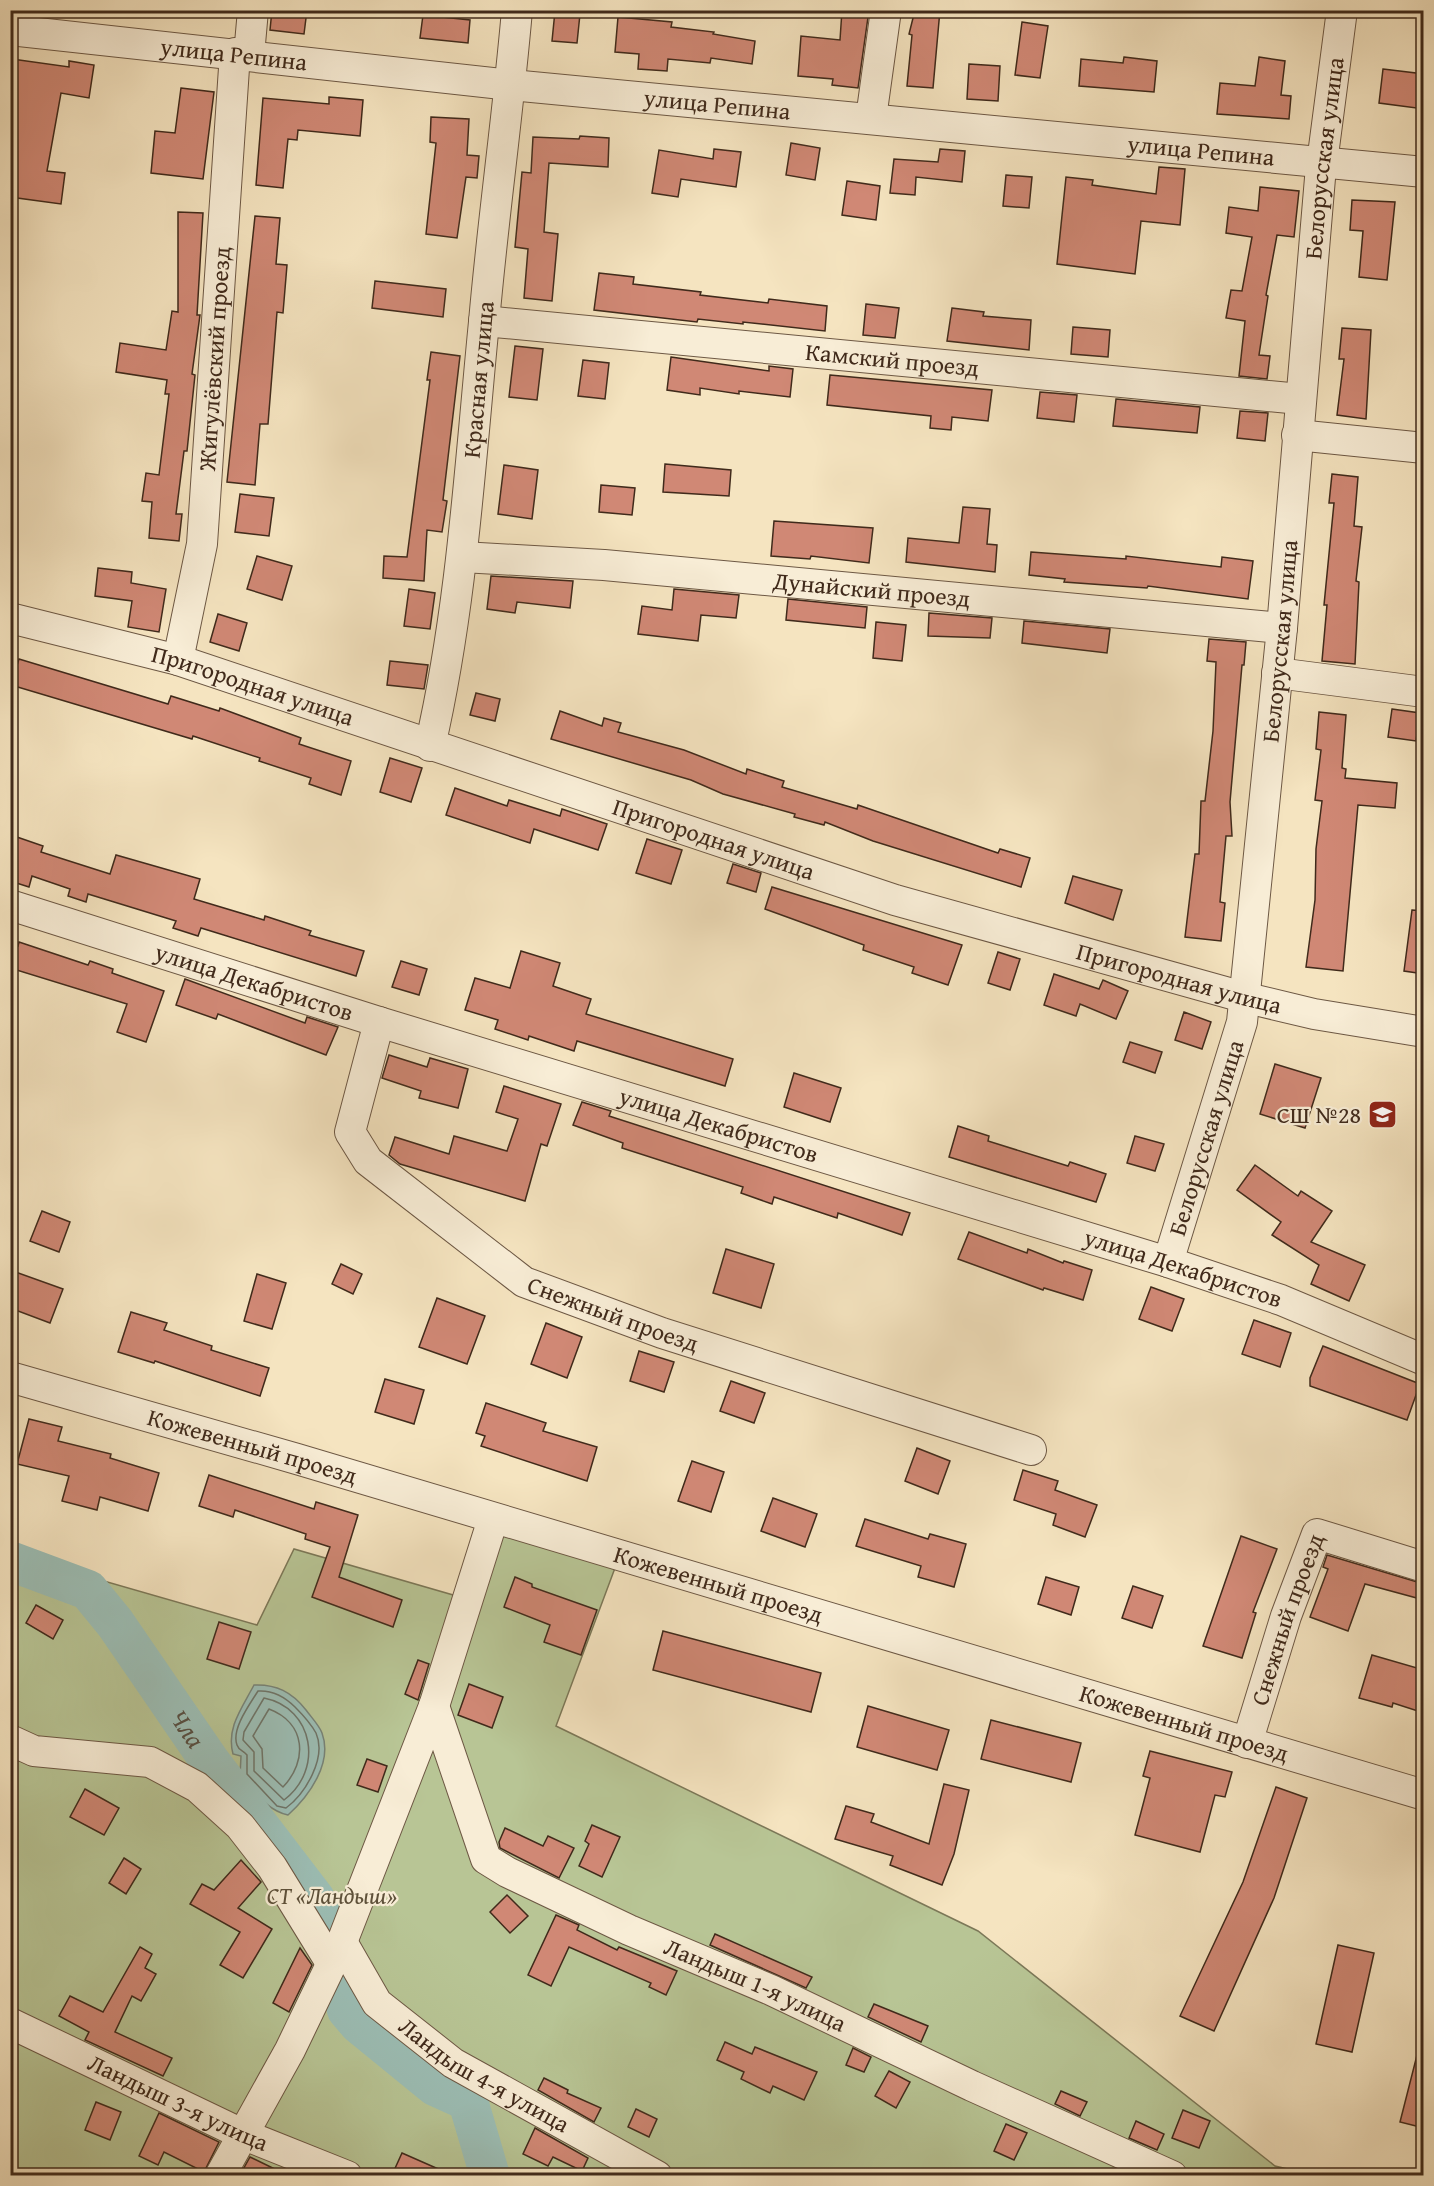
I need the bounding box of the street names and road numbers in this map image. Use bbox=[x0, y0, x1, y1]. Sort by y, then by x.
street label: улица Репина bbox=[158, 29, 309, 80]
street label: Белорусская улица bbox=[1295, 54, 1353, 260]
street label: улица Репина bbox=[641, 80, 793, 129]
street label: улица Репина bbox=[1125, 126, 1277, 175]
street label: Жигулёвский проезд bbox=[189, 246, 239, 473]
street label: Красная улица bbox=[454, 299, 503, 459]
street label: Камский проезд bbox=[804, 334, 980, 385]
street label: Белорусская улица bbox=[1253, 538, 1306, 744]
street label: Дунайский проезд bbox=[771, 563, 972, 616]
street label: Пригородная улица bbox=[148, 636, 359, 735]
street label: Пригородная улица bbox=[608, 789, 820, 889]
street label: Пригородная улица bbox=[1073, 933, 1286, 1023]
street label: улица Декабристов bbox=[150, 934, 358, 1030]
street label: Белорусская улица bbox=[1159, 1035, 1253, 1240]
street label: улица Декабристов bbox=[614, 1078, 823, 1172]
street label: улица Декабристов bbox=[1079, 1219, 1287, 1316]
street label: Снежный проезд bbox=[523, 1267, 703, 1360]
street label: Кожевенный проезд bbox=[144, 1399, 361, 1493]
street label: Снежный проезд bbox=[1242, 1528, 1333, 1710]
street label: Кожевенный проезд bbox=[610, 1536, 827, 1632]
street label: Кожевенный проезд bbox=[1075, 1675, 1293, 1771]
street label: Ландыш 1-я улица bbox=[659, 1929, 853, 2041]
street label: Ландыш 4-я улица bbox=[391, 2008, 577, 2142]
street label: Ландыш 3-я улица bbox=[82, 2045, 274, 2160]

